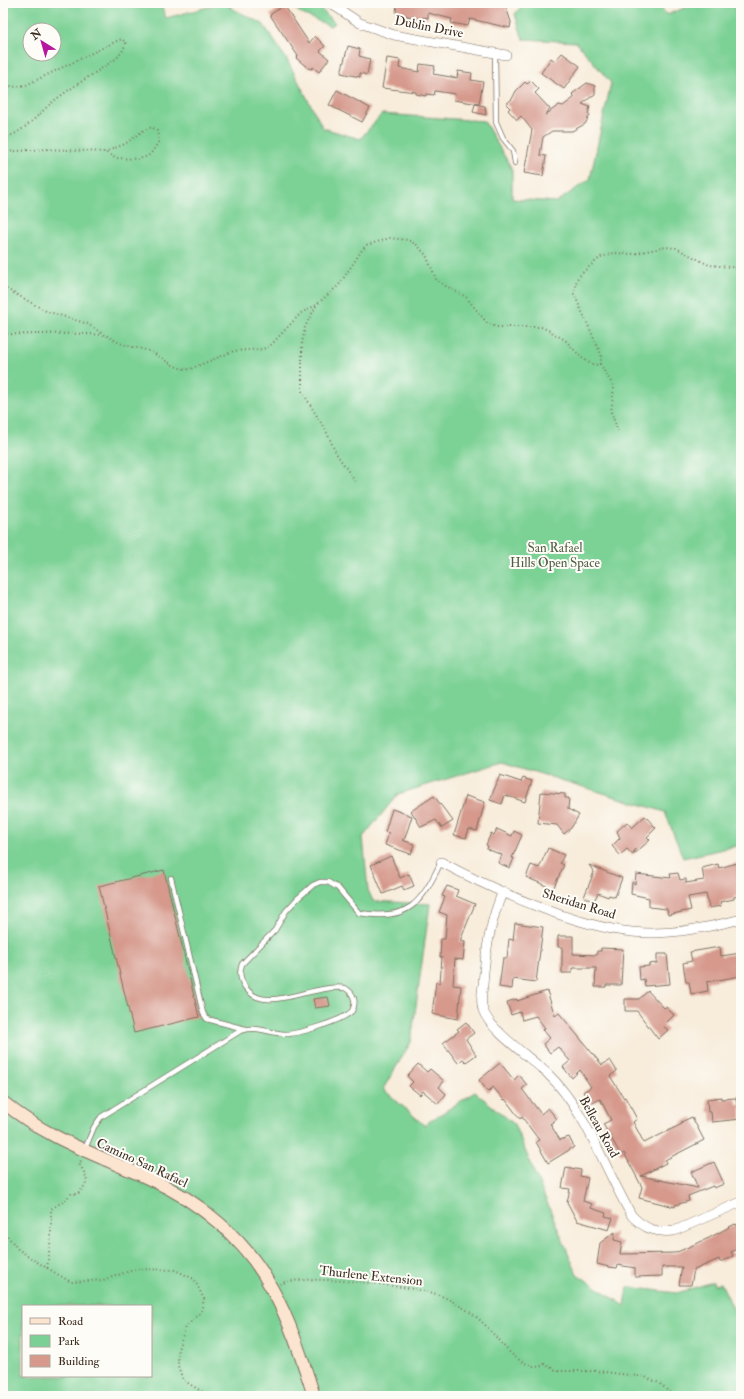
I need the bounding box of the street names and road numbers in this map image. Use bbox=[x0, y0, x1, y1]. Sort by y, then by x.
street label: Dublin Drive bbox=[393, 13, 465, 42]
street label: Sheridan Road bbox=[540, 885, 618, 923]
street label: Belleau Road bbox=[576, 1093, 623, 1161]
street label: Camino San Rafael bbox=[94, 1135, 191, 1191]
street label: Thurlene Extension bbox=[319, 1263, 424, 1289]

